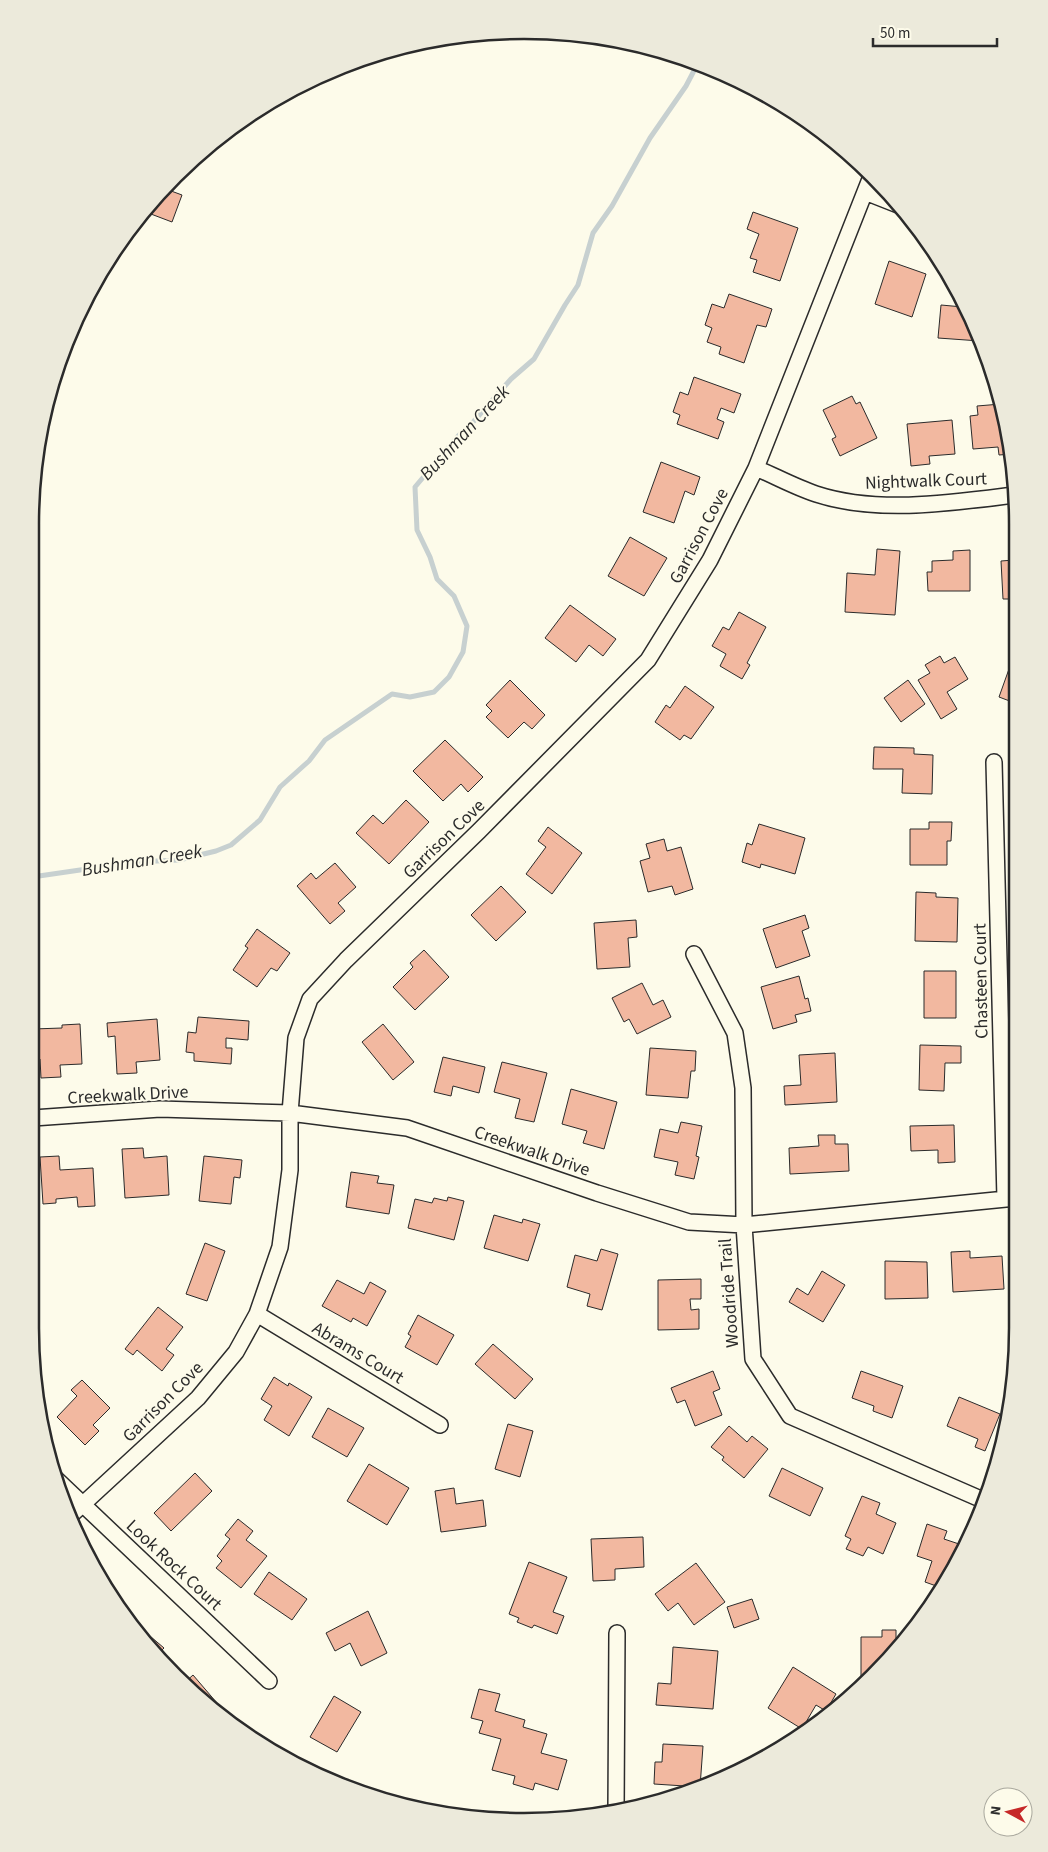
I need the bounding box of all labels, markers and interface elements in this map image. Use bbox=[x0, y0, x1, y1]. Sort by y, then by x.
scale bar bbox=[873, 15, 997, 47]
text: 50 m bbox=[880, 23, 910, 44]
water label: Bushman Creek bbox=[414, 379, 517, 487]
street label: Nightwalk Court bbox=[865, 466, 987, 496]
street label: Garrison Cove bbox=[663, 484, 735, 588]
street label: Garrison Cove bbox=[398, 793, 491, 884]
water label: Bushman Creek bbox=[80, 838, 205, 884]
street label: Chasteen Court bbox=[967, 923, 995, 1039]
street label: Creekwalk Drive bbox=[67, 1079, 189, 1111]
street label: Creekwalk Drive bbox=[471, 1119, 593, 1183]
street label: Woodride Trail bbox=[713, 1237, 745, 1349]
street label: Abrams Court bbox=[307, 1316, 409, 1390]
street label: Garrison Cove bbox=[117, 1356, 209, 1448]
street label: Look Rock Court bbox=[120, 1514, 228, 1616]
north arrow bbox=[983, 1787, 1033, 1837]
text: N bbox=[986, 1805, 1007, 1816]

